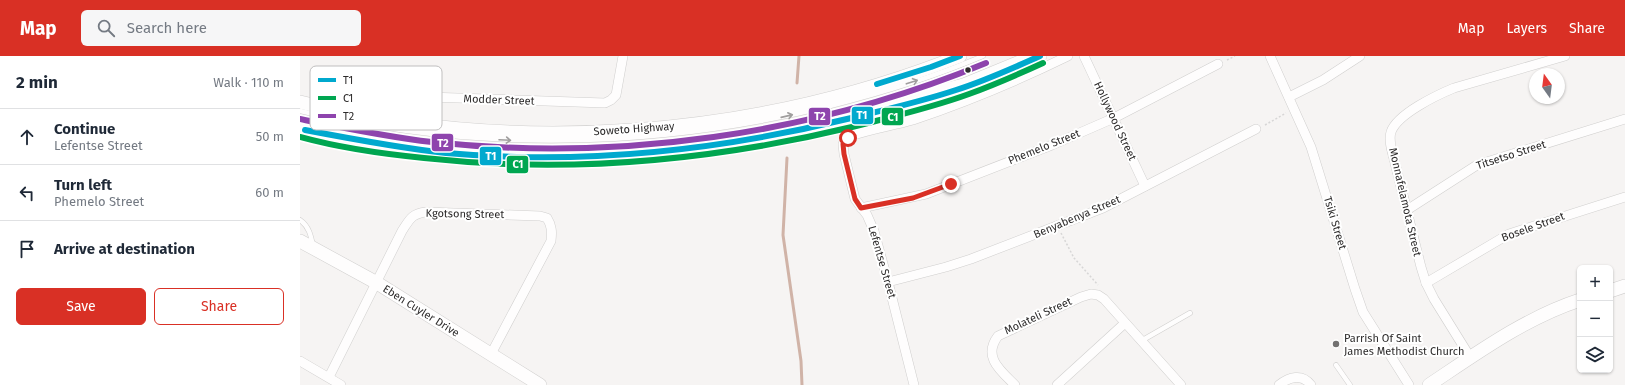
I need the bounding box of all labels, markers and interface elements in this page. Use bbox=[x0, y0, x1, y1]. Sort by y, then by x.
search box bbox=[81, 10, 361, 46]
text: Map bbox=[20, 17, 57, 40]
icon: search bbox=[95, 17, 117, 39]
text: Search here bbox=[127, 19, 207, 37]
text: Map bbox=[1458, 20, 1484, 37]
text: Layers bbox=[1506, 20, 1547, 37]
text: Share bbox=[1569, 20, 1605, 37]
unlabelled marker bbox=[963, 65, 973, 75]
legend bbox=[310, 66, 442, 130]
north arrow bbox=[1529, 68, 1565, 104]
text: 2 min bbox=[16, 72, 58, 93]
text: T1 bbox=[343, 74, 353, 87]
text: Walk · 110 m bbox=[213, 75, 284, 90]
one-way arrow bbox=[906, 78, 919, 85]
street label: Hollywood Street bbox=[1091, 79, 1139, 163]
text: C1 bbox=[343, 92, 353, 105]
street label: Modder Street bbox=[463, 92, 535, 108]
line badge: T1 bbox=[851, 106, 874, 125]
line badge: T2 bbox=[808, 107, 831, 126]
line badge: C1 bbox=[881, 107, 904, 126]
text: T1 bbox=[857, 109, 867, 122]
text: T2 bbox=[343, 110, 354, 123]
text: T2 bbox=[814, 110, 826, 123]
text: C1 bbox=[888, 111, 898, 124]
one-way arrow bbox=[780, 112, 793, 120]
text: Continue bbox=[54, 120, 115, 138]
street label: Soweto Highway bbox=[593, 120, 676, 138]
icon: ahead bbox=[16, 126, 38, 148]
street label: Phemelo Street bbox=[1006, 127, 1082, 167]
text: 50 m bbox=[256, 129, 284, 144]
route start bbox=[839, 129, 857, 147]
line badge: T2 bbox=[431, 133, 454, 152]
one-way arrow bbox=[498, 136, 511, 143]
text: T2 bbox=[437, 137, 449, 150]
text: Lefentse Street bbox=[54, 138, 143, 153]
street label: Titsetso Street bbox=[1475, 138, 1547, 172]
line badge: T1 bbox=[479, 146, 502, 166]
street label: Monnafelamota Street bbox=[1386, 146, 1424, 258]
text: T1 bbox=[486, 150, 496, 163]
line badge: C1 bbox=[506, 155, 529, 174]
text: C1 bbox=[513, 158, 523, 171]
route end bbox=[942, 175, 960, 193]
text: Turn left bbox=[54, 176, 112, 194]
icon: left bbox=[16, 182, 38, 204]
text: 60 m bbox=[255, 185, 284, 200]
street label: Benyabenya Street bbox=[1032, 193, 1122, 241]
text: Phemelo Street bbox=[54, 194, 144, 209]
street label: Tsiki Street bbox=[1321, 195, 1349, 251]
street label: Kgotsong Street bbox=[426, 207, 504, 221]
street label: Bosele Street bbox=[1500, 210, 1566, 244]
street label: Lefentse Street bbox=[865, 224, 899, 300]
icon: arrive bbox=[16, 238, 38, 260]
text: Arrive at destination bbox=[54, 240, 195, 258]
map controls bbox=[1577, 265, 1613, 373]
button: + bbox=[1577, 265, 1613, 301]
street label: Eben Cuyler Drive bbox=[380, 282, 462, 340]
button: Save bbox=[16, 288, 146, 325]
button: Share bbox=[154, 288, 284, 325]
street label: Molateli Street bbox=[1002, 295, 1074, 337]
button: − bbox=[1577, 301, 1613, 337]
place label: Parrish Of Saint James Methodist Church bbox=[1344, 332, 1464, 358]
button: layers bbox=[1577, 337, 1613, 373]
marker: Parrish Of Saint James Methodist Church bbox=[1331, 339, 1341, 349]

